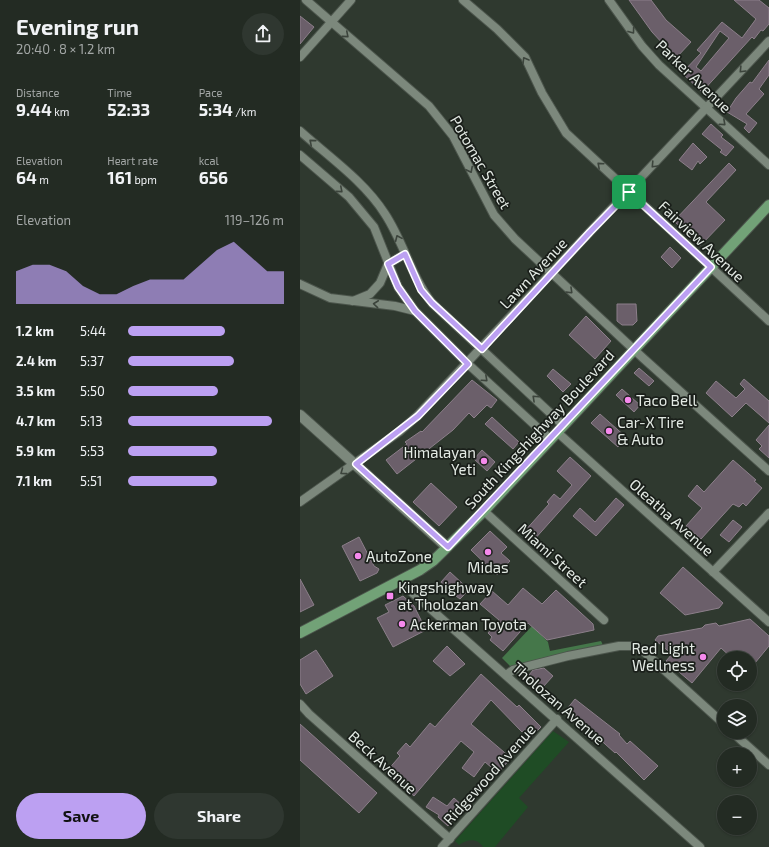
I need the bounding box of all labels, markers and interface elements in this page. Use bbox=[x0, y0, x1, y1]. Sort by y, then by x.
text: Evening run bbox=[16, 13, 139, 39]
button: share bbox=[242, 13, 284, 55]
one-way arrow bbox=[627, 27, 634, 34]
one-way arrow bbox=[341, 30, 349, 37]
street label: Parker Avenue bbox=[653, 36, 735, 116]
text: 20:40 · 8 × 1.2 km bbox=[16, 41, 115, 57]
one-way arrow bbox=[523, 58, 530, 65]
one-way arrow bbox=[740, 65, 747, 73]
text: Distance bbox=[16, 86, 59, 99]
text: Time bbox=[107, 86, 132, 99]
text: Pace bbox=[199, 86, 222, 99]
text: 9.44 bbox=[16, 99, 52, 119]
text: 52:33 bbox=[107, 99, 150, 119]
text: 5:34 bbox=[199, 99, 233, 119]
text: km bbox=[52, 105, 69, 118]
text: /km bbox=[233, 105, 256, 118]
street label: Potomac Street bbox=[447, 112, 515, 212]
one-way arrow bbox=[718, 119, 726, 126]
one-way arrow bbox=[310, 140, 317, 147]
text: Elevation bbox=[16, 154, 63, 167]
text: Heart rate bbox=[107, 154, 158, 167]
text: kcal bbox=[199, 154, 219, 167]
one-way arrow bbox=[651, 160, 659, 168]
one-way arrow bbox=[597, 162, 605, 170]
one-way arrow bbox=[465, 166, 473, 174]
text: 64 bbox=[16, 167, 37, 187]
text: 161 bbox=[107, 167, 132, 187]
text: 656 bbox=[199, 167, 228, 187]
text: m bbox=[37, 173, 49, 186]
text: bpm bbox=[132, 173, 157, 186]
pin bbox=[612, 175, 646, 209]
icon: arrive bbox=[618, 181, 640, 203]
one-way arrow bbox=[335, 185, 343, 192]
street label: Fairview Avenue bbox=[655, 197, 749, 285]
text: Elevation bbox=[16, 212, 71, 228]
text: 119–126 m bbox=[225, 212, 284, 228]
street label: Lawn Avenue bbox=[496, 234, 570, 312]
one-way arrow bbox=[395, 235, 403, 242]
one-way arrow bbox=[565, 286, 573, 293]
one-way arrow bbox=[373, 300, 379, 309]
text: 1.2 km bbox=[16, 323, 54, 339]
text: 5:44 bbox=[80, 323, 106, 339]
street label: South Kingshighway Boulevard bbox=[460, 346, 618, 512]
text: 2.4 km bbox=[16, 353, 56, 369]
text: 5:37 bbox=[80, 353, 104, 369]
one-way arrow bbox=[480, 374, 487, 381]
text: 3.5 km bbox=[16, 383, 55, 399]
text: 5:50 bbox=[80, 383, 105, 399]
place label: Taco Bell bbox=[636, 391, 697, 409]
one-way arrow bbox=[532, 395, 540, 403]
marker: Taco Bell bbox=[623, 395, 633, 405]
text: 4.7 km bbox=[16, 413, 55, 429]
text: 5:13 bbox=[80, 413, 102, 429]
place label: Car-X Tire & Auto bbox=[617, 413, 684, 448]
marker: Car-X Tire & Auto bbox=[604, 426, 614, 436]
text: 5.9 km bbox=[16, 443, 56, 459]
text: 5:53 bbox=[80, 443, 104, 459]
place label: Himalayan Yeti bbox=[403, 443, 476, 478]
marker: Himalayan Yeti bbox=[479, 456, 489, 466]
one-way arrow bbox=[341, 468, 348, 475]
text: 7.1 km bbox=[16, 473, 52, 489]
text: 5:51 bbox=[80, 473, 102, 489]
street label: Oleatha Avenue bbox=[626, 475, 718, 559]
street label: Miami Street bbox=[515, 519, 592, 591]
place label: AutoZone bbox=[366, 547, 432, 565]
marker: Midas bbox=[483, 547, 493, 557]
marker: AutoZone bbox=[353, 551, 363, 561]
place label: Midas bbox=[467, 558, 509, 576]
place label: Kingshighway at Tholozan bbox=[398, 578, 493, 613]
marker: Kingshighway at Tholozan bbox=[385, 591, 395, 601]
place label: Ackerman Toyota bbox=[410, 615, 527, 633]
marker: Ackerman Toyota bbox=[397, 619, 407, 629]
place label: Red Light Wellness bbox=[632, 639, 695, 674]
map controls bbox=[717, 651, 757, 835]
button: locate bbox=[717, 651, 757, 691]
marker: Red Light Wellness bbox=[698, 652, 708, 662]
street label: Tholozan Avenue bbox=[509, 658, 609, 748]
button: layers bbox=[717, 699, 757, 739]
street label: Ridgewood Avenue bbox=[439, 720, 539, 828]
street label: Beck Avenue bbox=[345, 727, 421, 797]
button: + bbox=[717, 747, 757, 787]
button: Save bbox=[16, 793, 146, 839]
button: Share bbox=[154, 793, 284, 839]
button: − bbox=[717, 795, 757, 835]

